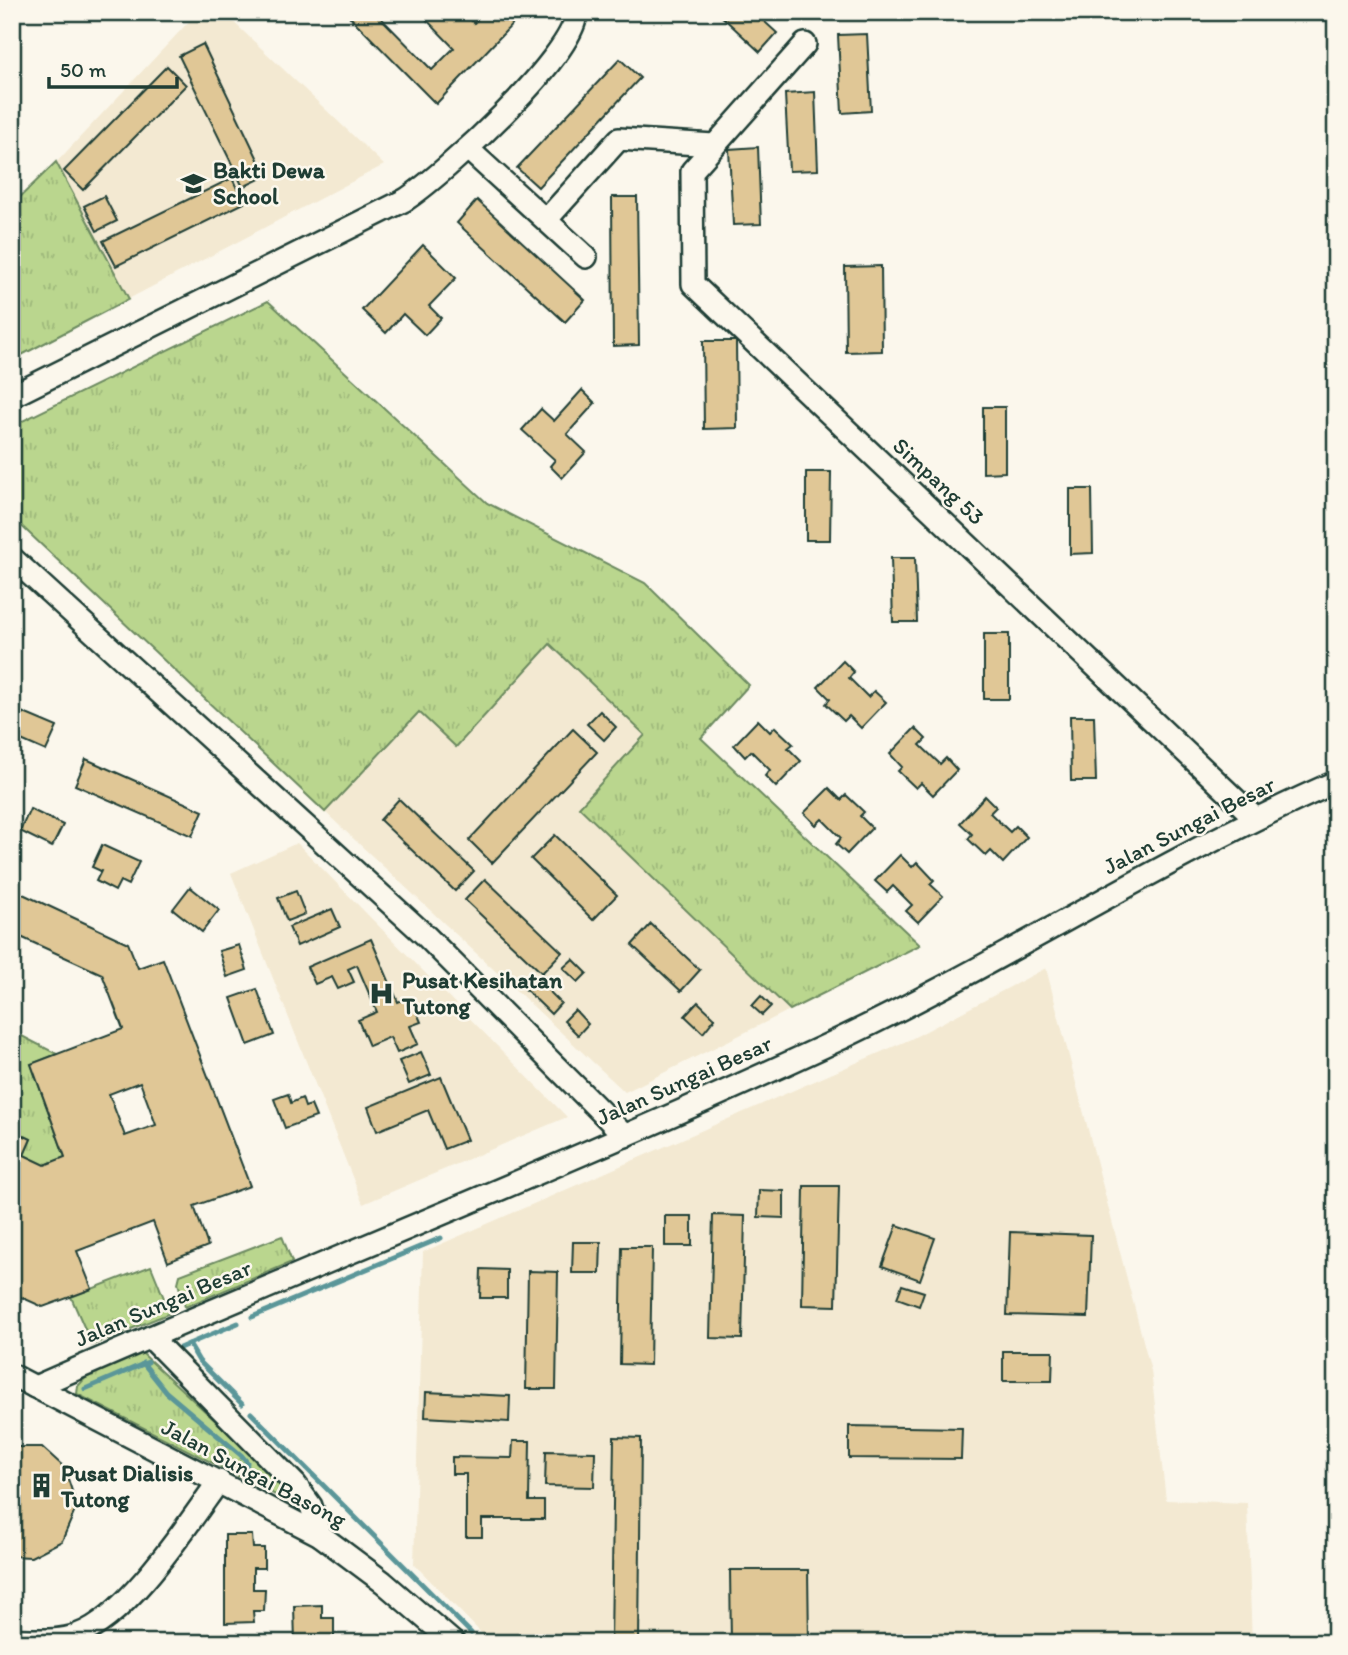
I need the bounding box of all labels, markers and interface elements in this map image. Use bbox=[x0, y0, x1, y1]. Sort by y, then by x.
scale bar bbox=[49, 46, 177, 90]
text: 50 m bbox=[60, 57, 107, 82]
place label: Bakti Dewa School bbox=[213, 156, 326, 210]
school or university icon: Bakti Dewa School bbox=[179, 169, 207, 197]
street label: Simpang 53 bbox=[887, 431, 991, 531]
street label: Jalan Sungai Besar bbox=[1098, 770, 1280, 880]
place label: Pusat Kesihatan Tutong bbox=[401, 966, 563, 1020]
hospital icon: Pusat Kesihatan Tutong bbox=[368, 979, 396, 1007]
street label: Jalan Sungai Besar bbox=[592, 1029, 776, 1131]
street label: Jalan Sungai Besar bbox=[71, 1253, 255, 1353]
street label: Jalan Sungai Basong bbox=[157, 1412, 351, 1534]
place label: Pusat Dialisis Tutong bbox=[60, 1459, 193, 1513]
building icon: Pusat Dialisis Tutong bbox=[27, 1472, 55, 1500]

